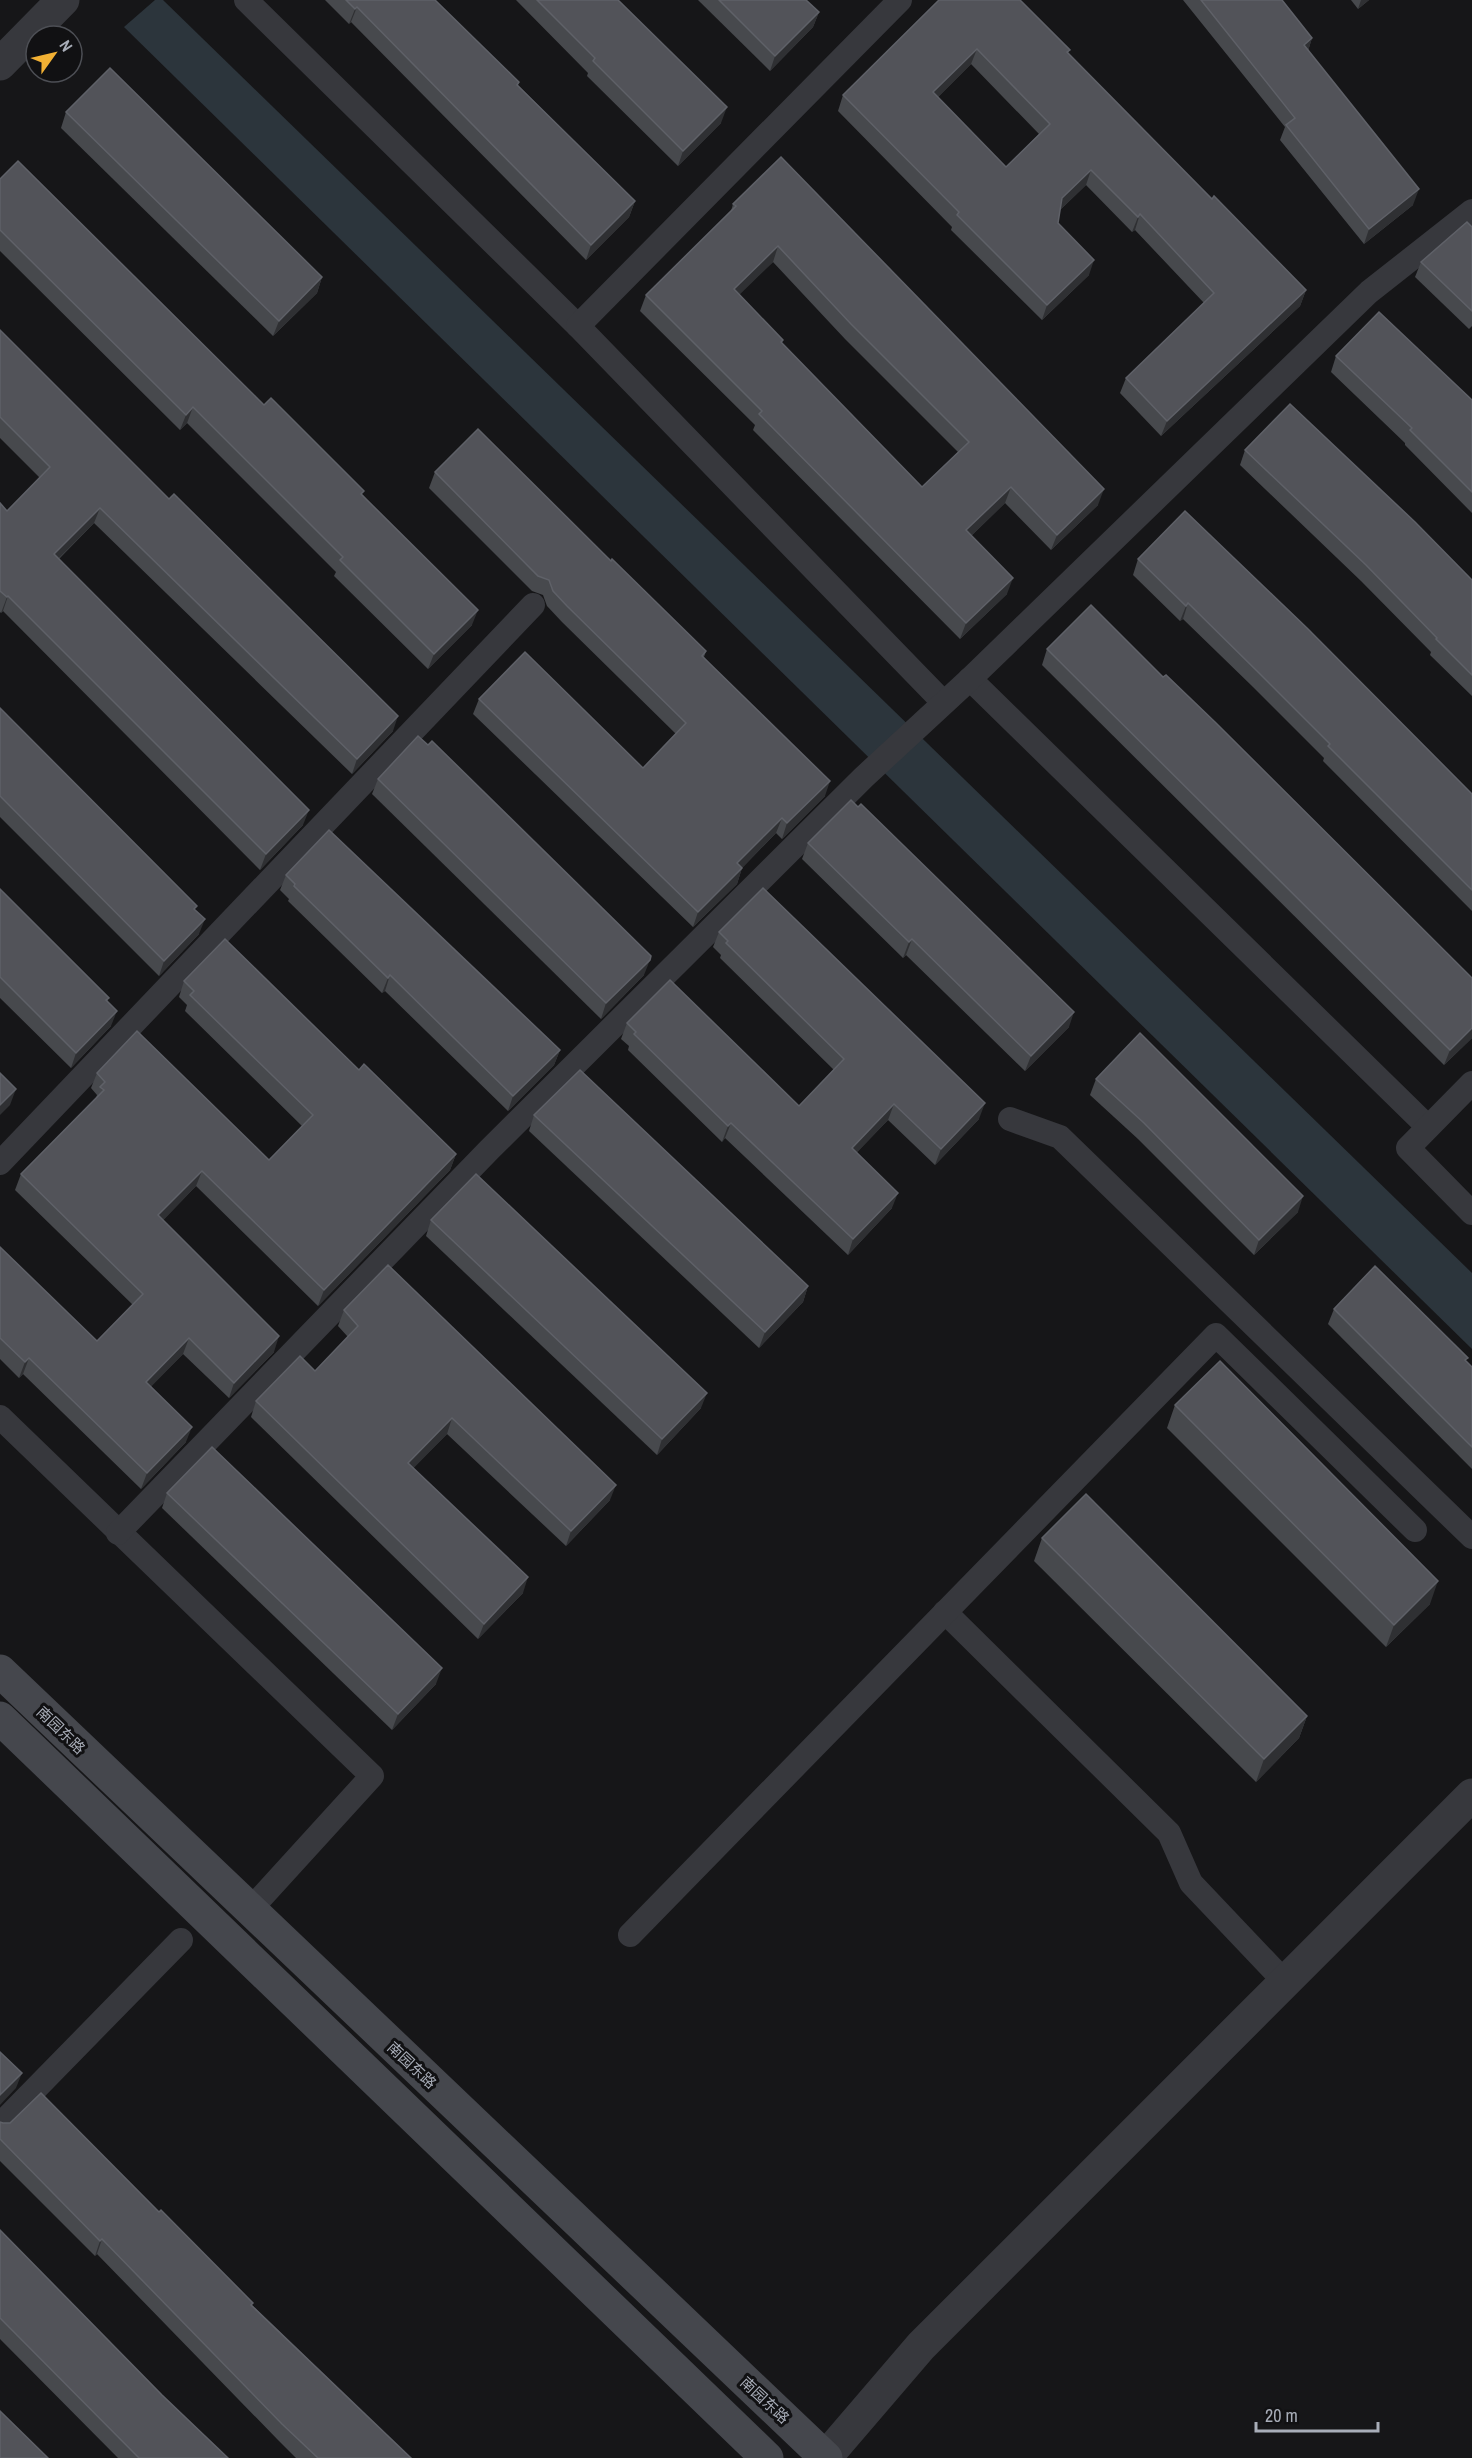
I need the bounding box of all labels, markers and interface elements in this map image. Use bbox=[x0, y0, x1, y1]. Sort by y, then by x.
north arrow bbox=[24, 24, 84, 84]
text: N bbox=[55, 36, 78, 56]
street label: 南园东路 bbox=[32, 1702, 90, 1758]
street label: 南园东路 bbox=[383, 2037, 441, 2093]
street label: 南园东路 bbox=[736, 2372, 794, 2428]
scale bar bbox=[1256, 2395, 1378, 2433]
text: 20 m bbox=[1265, 2403, 1298, 2428]

